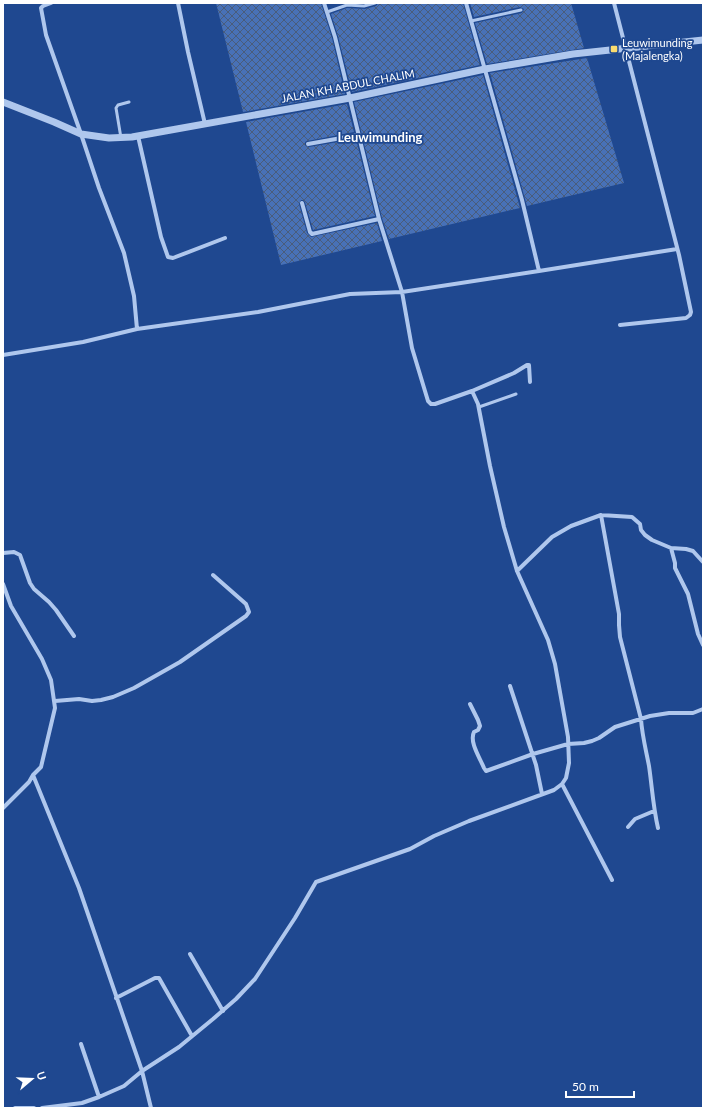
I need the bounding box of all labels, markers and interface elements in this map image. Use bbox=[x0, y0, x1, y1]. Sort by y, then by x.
place label: Leuwimunding (Majalengka) bbox=[622, 36, 693, 62]
marker: Leuwimunding (Majalengka) bbox=[609, 44, 619, 54]
street label: JALAN KH ABDUL CHALIM bbox=[280, 66, 416, 105]
district label: Leuwimunding bbox=[338, 129, 423, 145]
north arrow bbox=[12, 1059, 52, 1099]
text: U bbox=[34, 1070, 49, 1082]
scale bar bbox=[566, 1073, 634, 1099]
text: 50 m bbox=[572, 1079, 599, 1094]

